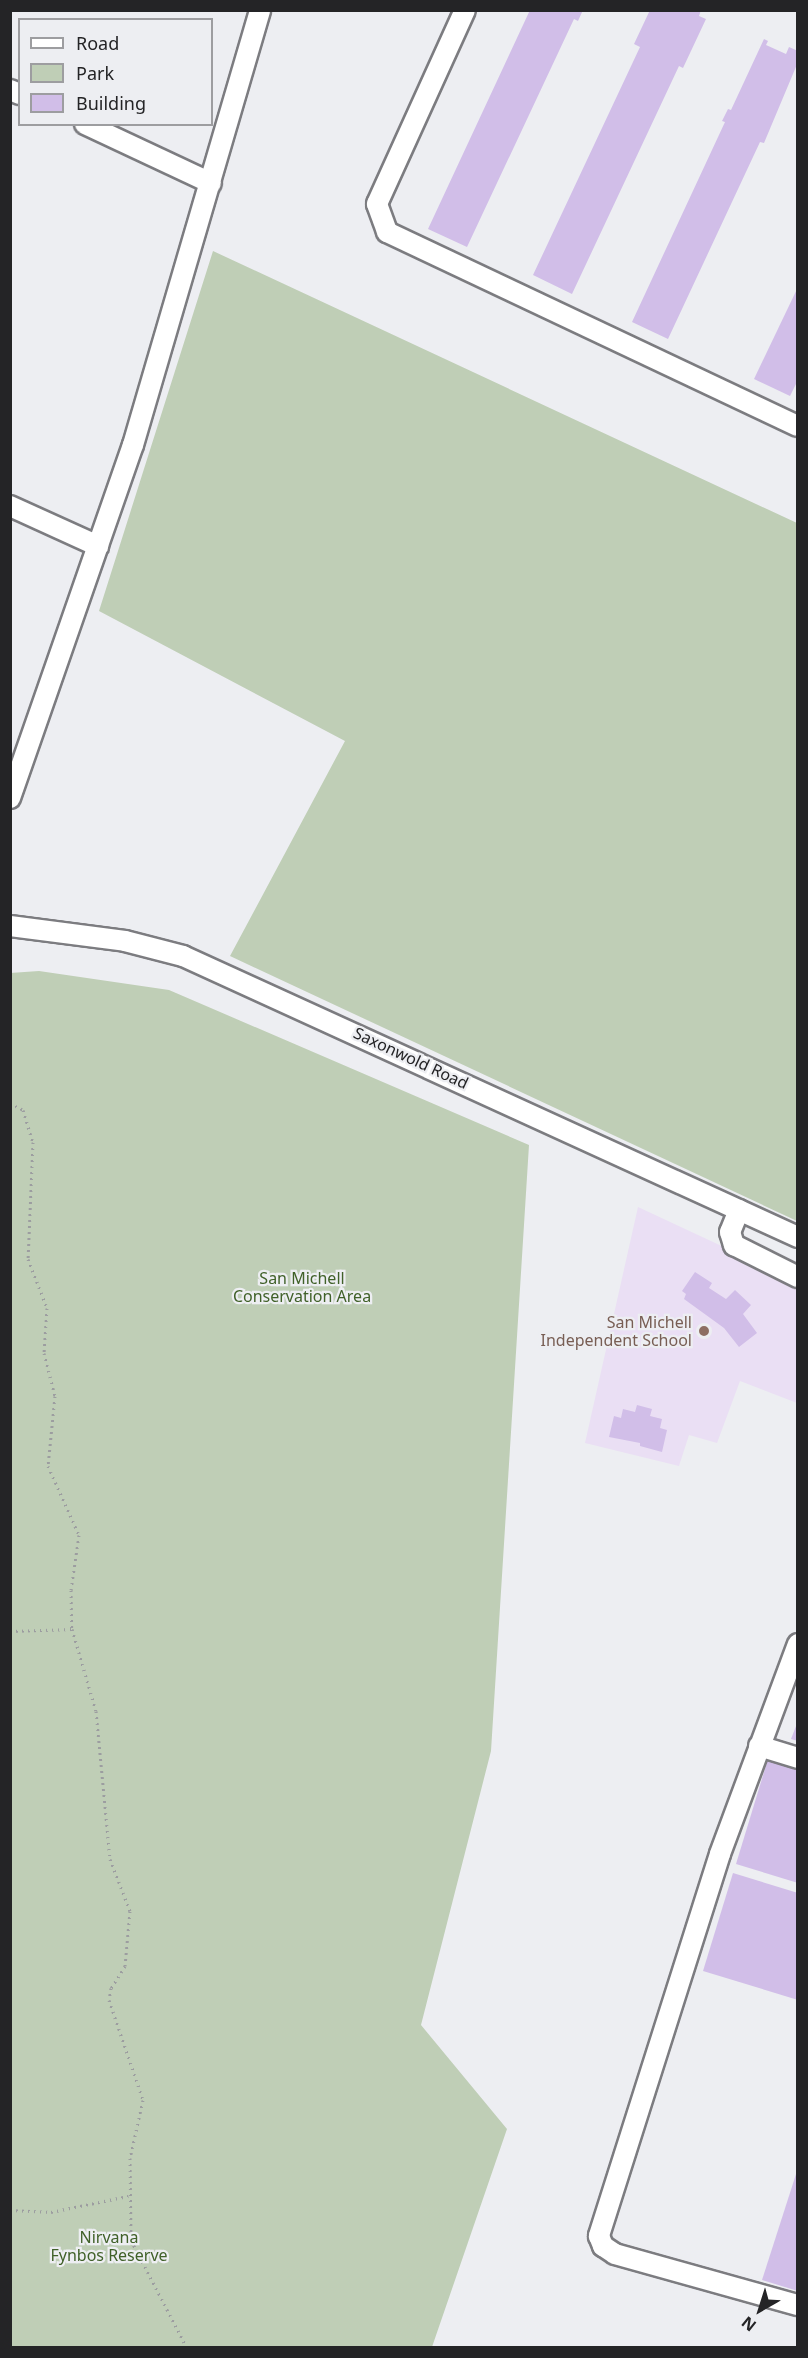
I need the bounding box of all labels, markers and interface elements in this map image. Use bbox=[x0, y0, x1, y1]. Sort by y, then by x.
legend bbox=[18, 18, 213, 126]
text: Road bbox=[76, 31, 119, 55]
text: Park bbox=[76, 61, 114, 85]
text: Building bbox=[76, 91, 146, 115]
street label: Saxonwold Road bbox=[351, 1023, 471, 1093]
park label: San Michell Conservation Area bbox=[233, 1268, 371, 1306]
place label: San Michell Independent School bbox=[541, 1312, 692, 1350]
marker: San Michell Independent School bbox=[697, 1324, 711, 1338]
park label: Nirvana Fynbos Reserve bbox=[50, 2227, 168, 2265]
north arrow bbox=[730, 2280, 790, 2340]
text: N bbox=[737, 2311, 761, 2337]

